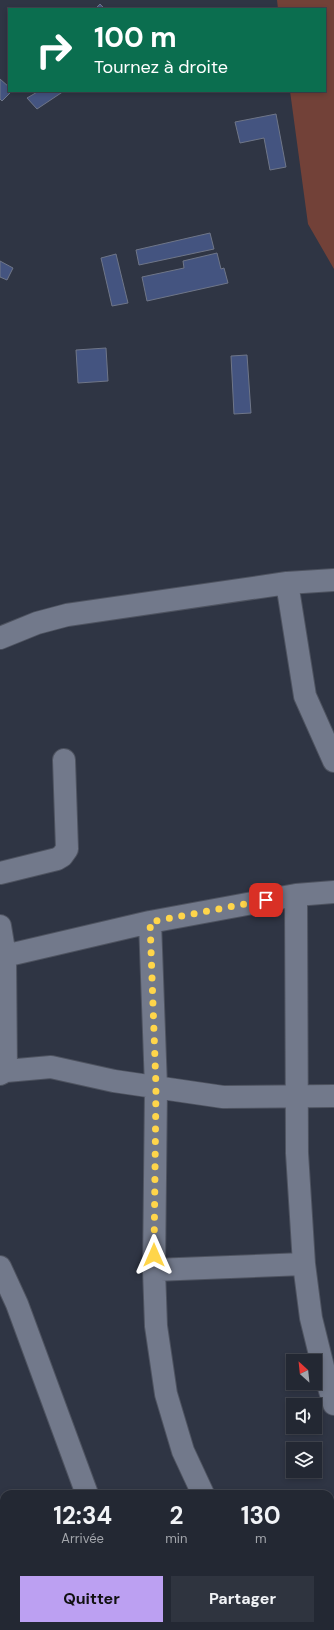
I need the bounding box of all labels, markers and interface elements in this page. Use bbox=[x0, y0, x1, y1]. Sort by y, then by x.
text: 100 m bbox=[94, 19, 177, 56]
icon: right bbox=[28, 24, 80, 76]
text: Tournez à droite bbox=[94, 55, 228, 79]
pin bbox=[249, 883, 283, 917]
icon: arrive bbox=[255, 889, 277, 911]
position arrow bbox=[133, 1234, 175, 1276]
north arrow bbox=[286, 1354, 322, 1390]
map controls bbox=[286, 1354, 322, 1478]
button: sound bbox=[286, 1398, 322, 1434]
button: layers bbox=[286, 1442, 322, 1478]
text: 12:34 bbox=[53, 1500, 112, 1531]
text: 2 bbox=[169, 1500, 183, 1531]
text: 130 bbox=[241, 1500, 281, 1531]
text: Arrivée bbox=[61, 1530, 104, 1547]
text: min bbox=[165, 1530, 187, 1547]
text: m bbox=[255, 1530, 266, 1547]
button: Quitter bbox=[20, 1576, 163, 1622]
button: Partager bbox=[171, 1576, 314, 1622]

